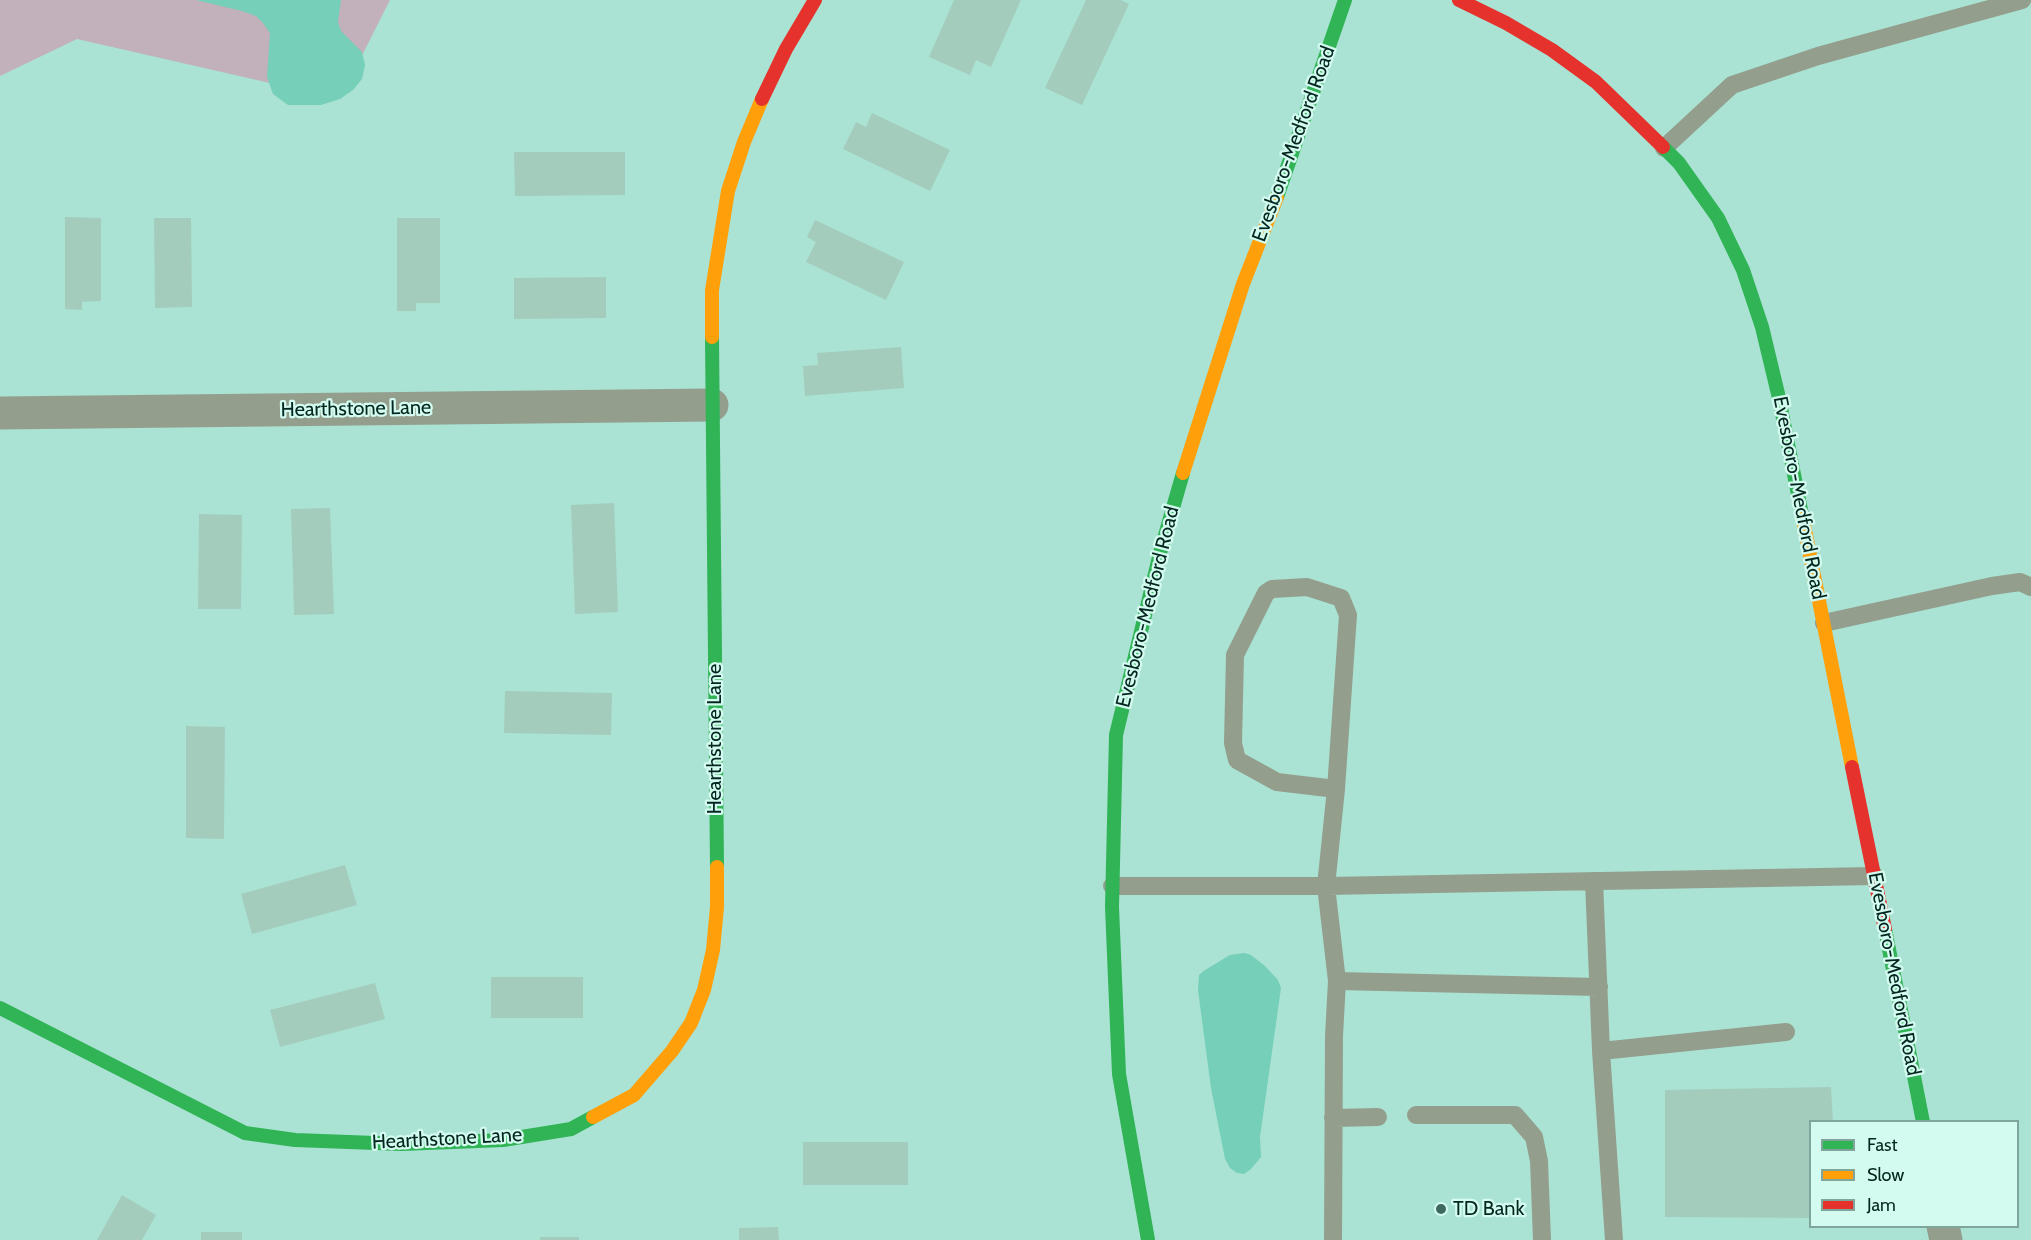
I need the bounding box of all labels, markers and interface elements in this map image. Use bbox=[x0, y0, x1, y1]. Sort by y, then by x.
street label: Evesboro-Medford Road bbox=[1247, 43, 1341, 245]
street label: Evesboro-Medford Road bbox=[1768, 394, 1830, 602]
street label: Hearthstone Lane bbox=[281, 396, 431, 422]
street label: Evesboro-Medford Road bbox=[1111, 504, 1185, 710]
street label: Hearthstone Lane bbox=[703, 664, 727, 814]
street label: Evesboro-Medford Road bbox=[1863, 870, 1925, 1078]
legend bbox=[1809, 1120, 2019, 1228]
street label: Hearthstone Lane bbox=[371, 1123, 523, 1155]
text: Fast bbox=[1867, 1134, 1898, 1156]
text: Slow bbox=[1867, 1164, 1904, 1186]
text: Jam bbox=[1867, 1194, 1896, 1216]
place label: TD Bank bbox=[1453, 1197, 1524, 1221]
marker: TD Bank bbox=[1434, 1202, 1448, 1216]

